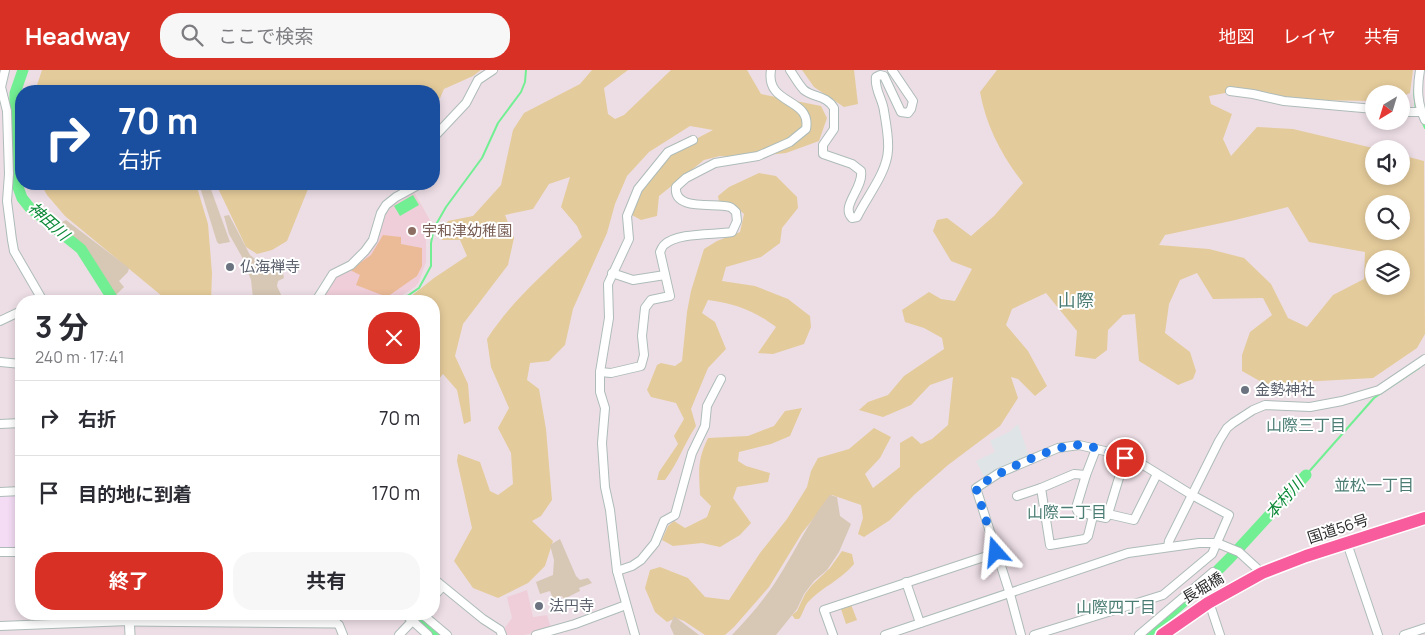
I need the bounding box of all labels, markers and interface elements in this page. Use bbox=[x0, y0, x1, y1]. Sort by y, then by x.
search box bbox=[160, 13, 510, 58]
text: Headway bbox=[25, 19, 130, 52]
icon: search bbox=[178, 21, 206, 49]
text: ここで検索 bbox=[218, 23, 313, 49]
text: 地図 bbox=[1219, 24, 1255, 48]
text: レイヤ bbox=[1283, 24, 1336, 48]
text: 共有 bbox=[1364, 24, 1400, 48]
north arrow bbox=[1365, 85, 1410, 130]
map controls bbox=[1365, 85, 1410, 295]
text: 70 m bbox=[118, 97, 198, 145]
icon: right bbox=[35, 105, 100, 170]
button: sound bbox=[1365, 140, 1410, 185]
text: 右折 bbox=[118, 145, 162, 175]
button: search bbox=[1365, 195, 1410, 240]
water label: 神田川 bbox=[24, 197, 76, 247]
place label: 宇和津幼稚園 bbox=[422, 220, 512, 241]
marker: 宇和津幼稚園 bbox=[406, 225, 418, 237]
button: layers bbox=[1365, 250, 1410, 295]
place label: 仏海禅寺 bbox=[240, 256, 300, 277]
marker: 仏海禅寺 bbox=[224, 261, 236, 273]
district label: 山際 bbox=[1058, 288, 1094, 312]
text: 3 分 bbox=[35, 306, 88, 347]
button: close bbox=[368, 312, 420, 364]
text: 240 m · 17:41 bbox=[35, 346, 125, 368]
place label: 金勢神社 bbox=[1255, 379, 1315, 400]
marker: 金勢神社 bbox=[1239, 384, 1251, 396]
icon: right bbox=[35, 404, 63, 432]
text: 70 m bbox=[379, 405, 420, 431]
text: 右折 bbox=[78, 406, 116, 432]
district label: 山際三丁目 bbox=[1266, 414, 1346, 436]
pin bbox=[1104, 437, 1146, 479]
icon: arrive bbox=[1111, 444, 1139, 472]
water label: 本村川 bbox=[1260, 471, 1310, 523]
district label: 並松一丁目 bbox=[1334, 474, 1414, 496]
icon: arrive bbox=[35, 479, 63, 507]
text: 170 m bbox=[372, 480, 420, 506]
text: 目的地に到着 bbox=[78, 481, 192, 507]
district label: 山際二丁目 bbox=[1027, 501, 1107, 523]
street label: 国道56号 bbox=[1305, 509, 1371, 548]
position arrow bbox=[969, 525, 1021, 577]
button: 終了 bbox=[35, 552, 223, 610]
button: 共有 bbox=[233, 552, 420, 610]
street label: 長堀橋 bbox=[1178, 567, 1227, 608]
place label: 法円寺 bbox=[549, 595, 594, 616]
district label: 山際四丁目 bbox=[1076, 596, 1156, 618]
marker: 法円寺 bbox=[533, 600, 545, 612]

